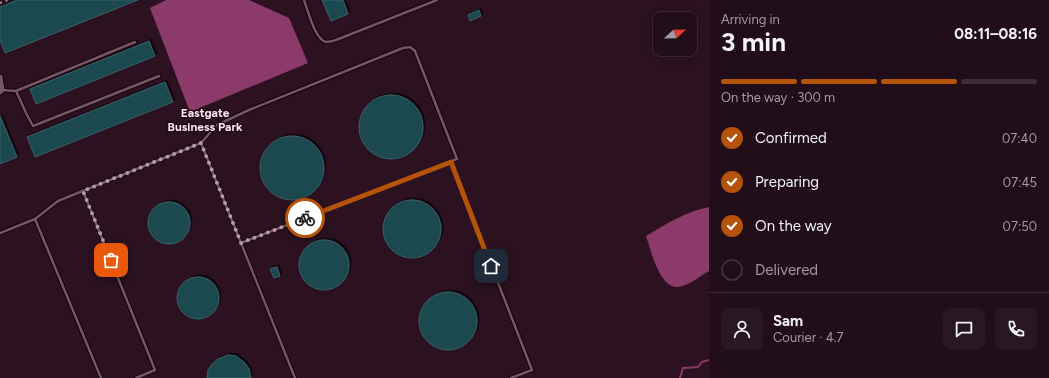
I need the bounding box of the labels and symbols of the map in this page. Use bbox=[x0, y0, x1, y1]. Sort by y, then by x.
north arrow bbox=[653, 12, 697, 56]
district label: Eastgate Business Park bbox=[168, 106, 243, 134]
courier bbox=[285, 198, 325, 238]
pin bbox=[94, 243, 128, 277]
pin bbox=[474, 249, 508, 283]

